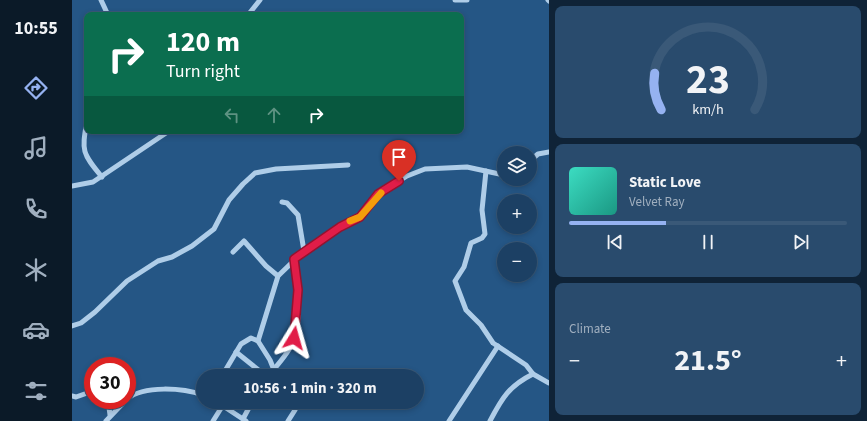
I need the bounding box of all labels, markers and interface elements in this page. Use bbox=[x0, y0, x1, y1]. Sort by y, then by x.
text: 10:55 bbox=[14, 16, 58, 41]
text: 120 m bbox=[166, 22, 240, 62]
icon: right bbox=[100, 28, 152, 80]
text: 23 bbox=[686, 50, 730, 110]
text: Turn right bbox=[166, 59, 240, 84]
icon: directions bbox=[22, 74, 50, 102]
text: km/h bbox=[692, 99, 724, 120]
icon: left bbox=[221, 104, 243, 126]
icon: ahead bbox=[263, 104, 285, 126]
icon: right bbox=[305, 104, 327, 126]
icon: music bbox=[22, 134, 50, 162]
pin bbox=[382, 140, 416, 181]
icon: arrive bbox=[388, 146, 410, 168]
map controls bbox=[497, 146, 537, 282]
button: layers bbox=[497, 146, 537, 186]
text: Static Love bbox=[629, 172, 701, 193]
text: Velvet Ray bbox=[629, 193, 685, 211]
button: + bbox=[497, 194, 537, 234]
icon: phone bbox=[22, 195, 50, 223]
icon: previous bbox=[604, 231, 626, 253]
icon: pause bbox=[697, 231, 719, 253]
icon: next bbox=[790, 231, 812, 253]
button: − bbox=[497, 242, 537, 282]
icon: climate bbox=[22, 256, 50, 284]
icon: car bbox=[22, 316, 50, 344]
position arrow bbox=[273, 317, 315, 359]
text: Climate bbox=[569, 320, 611, 338]
text: 21.5° bbox=[674, 339, 742, 382]
text: − bbox=[569, 345, 580, 377]
text: + bbox=[836, 345, 847, 377]
speed limit sign: 30 bbox=[84, 357, 136, 409]
icon: filters bbox=[22, 377, 50, 405]
text: 10:56 · 1 min · 320 m bbox=[243, 378, 377, 399]

